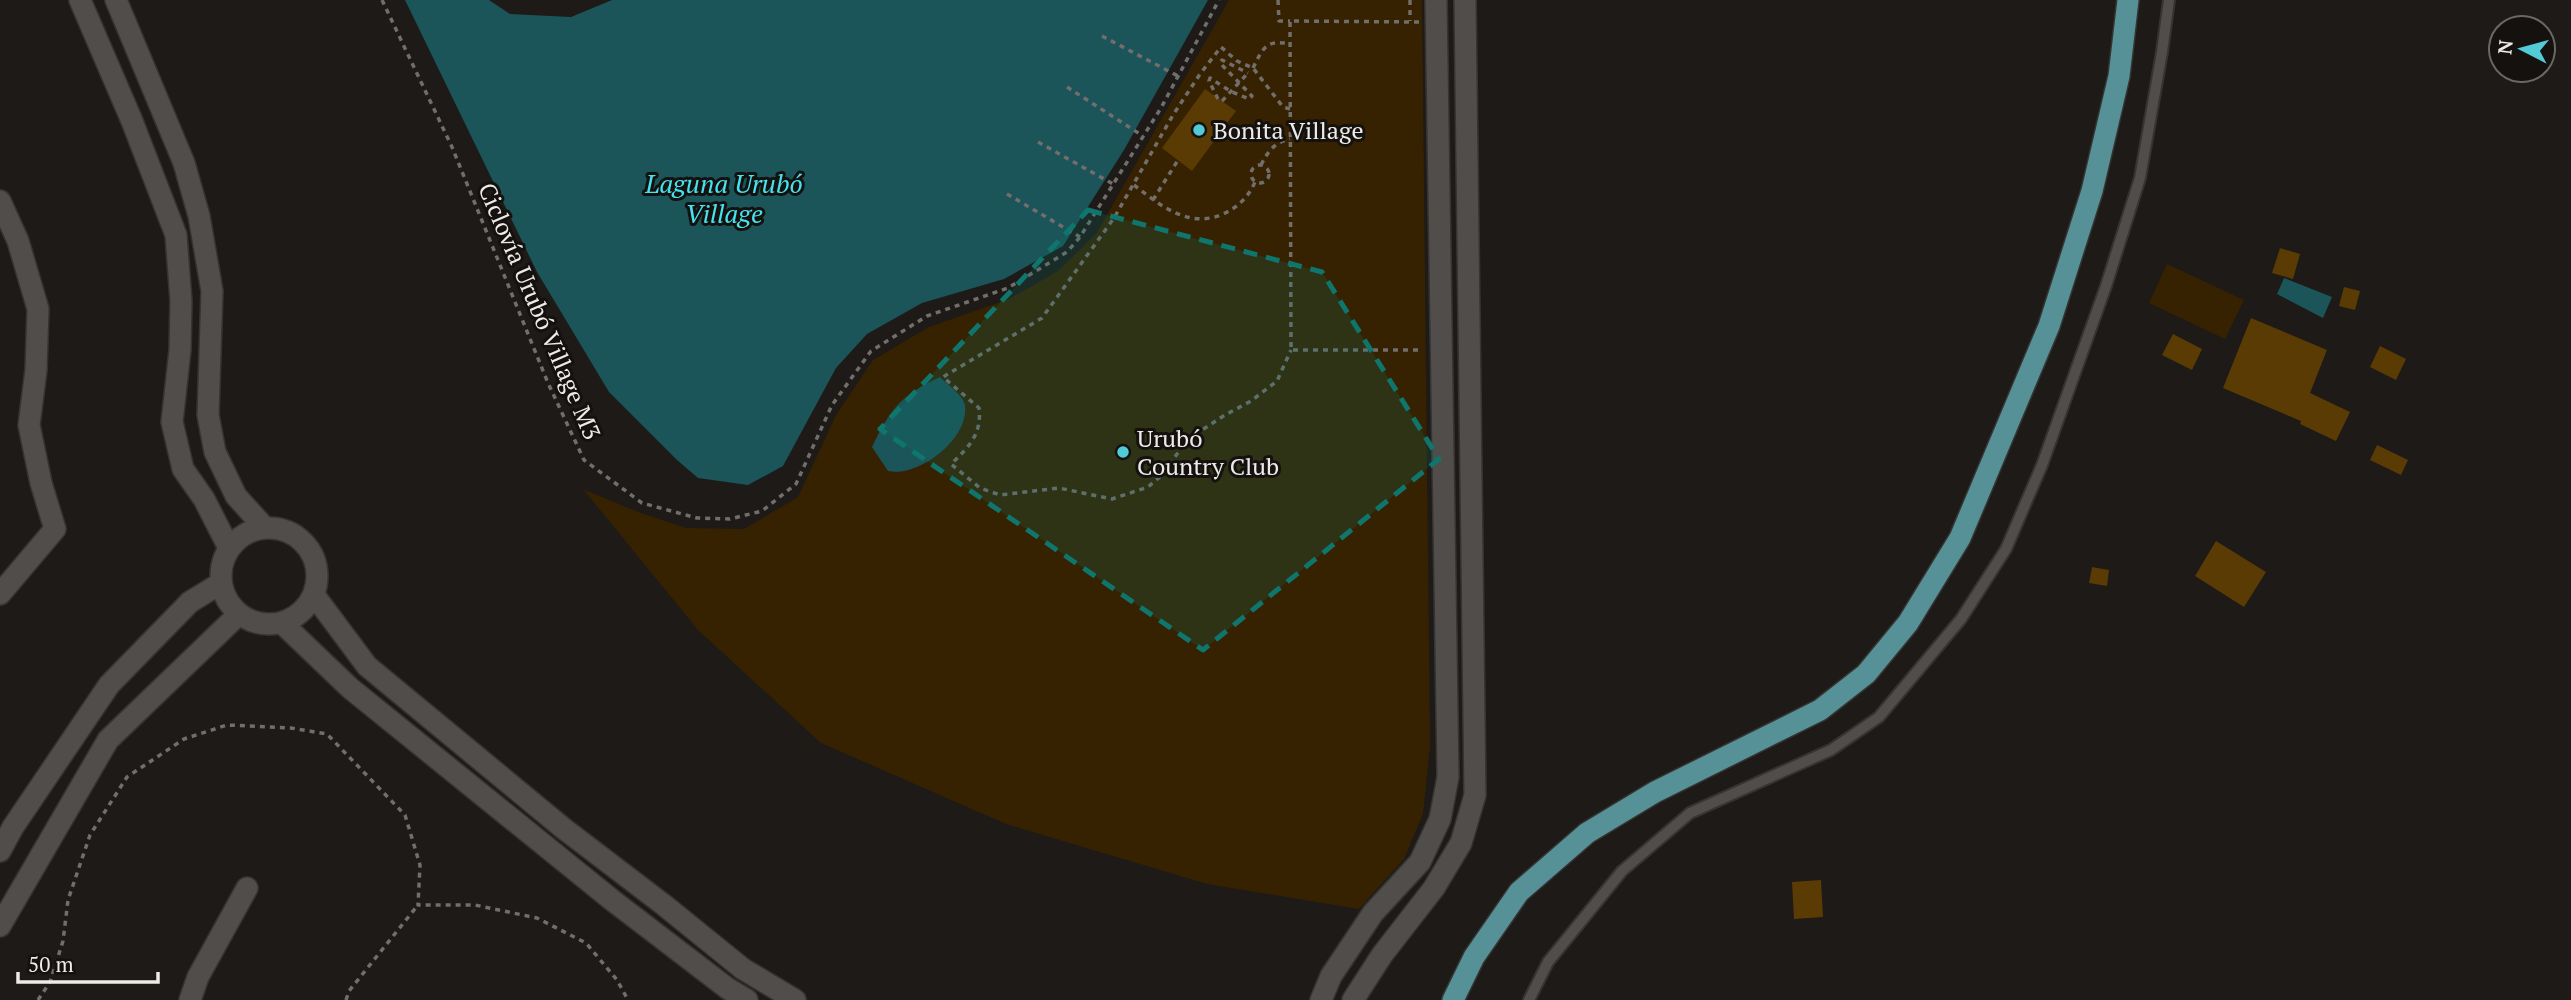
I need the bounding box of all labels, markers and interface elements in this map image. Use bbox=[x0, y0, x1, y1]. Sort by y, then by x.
north arrow bbox=[2487, 14, 2557, 84]
text: N bbox=[2491, 38, 2518, 56]
place label: Bonita Village bbox=[1213, 114, 1364, 146]
marker: Bonita Village bbox=[1191, 122, 1207, 138]
water label: Laguna Urubó Village bbox=[644, 166, 803, 230]
street label: Ciclovía Urubó Village M3 bbox=[471, 178, 609, 444]
place label: Urubó Country Club bbox=[1137, 422, 1279, 482]
marker: Urubó Country Club bbox=[1115, 444, 1131, 460]
scale bar bbox=[18, 940, 158, 984]
text: 50 m bbox=[28, 950, 74, 978]

